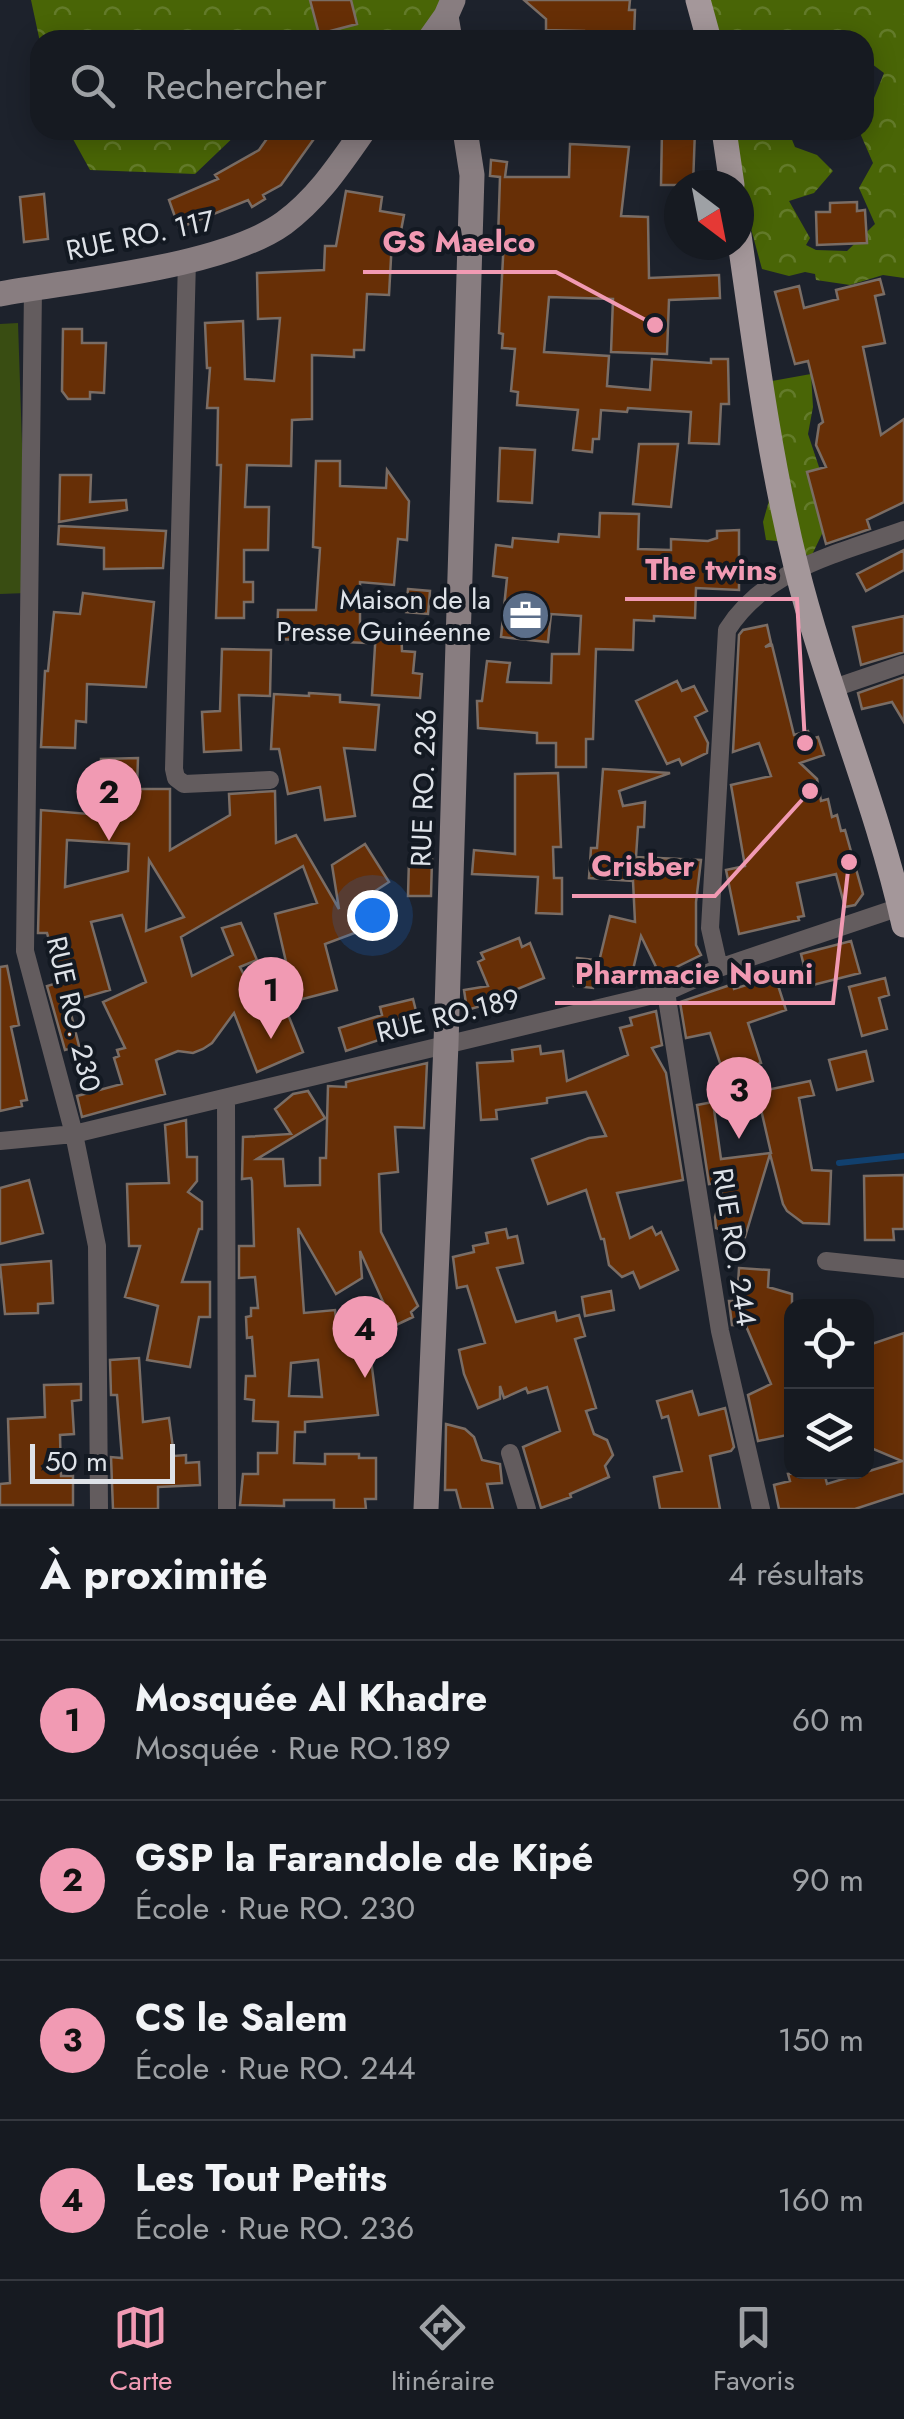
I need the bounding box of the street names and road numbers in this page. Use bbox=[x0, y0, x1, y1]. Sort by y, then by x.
street label: RUE RO. 117 bbox=[62, 200, 218, 271]
street label: RUE RO. 236 bbox=[400, 708, 447, 868]
street label: RUE RO. 230 bbox=[36, 932, 111, 1096]
street label: RUE RO.189 bbox=[372, 978, 524, 1053]
street label: RUE RO. 244 bbox=[702, 1165, 767, 1329]

